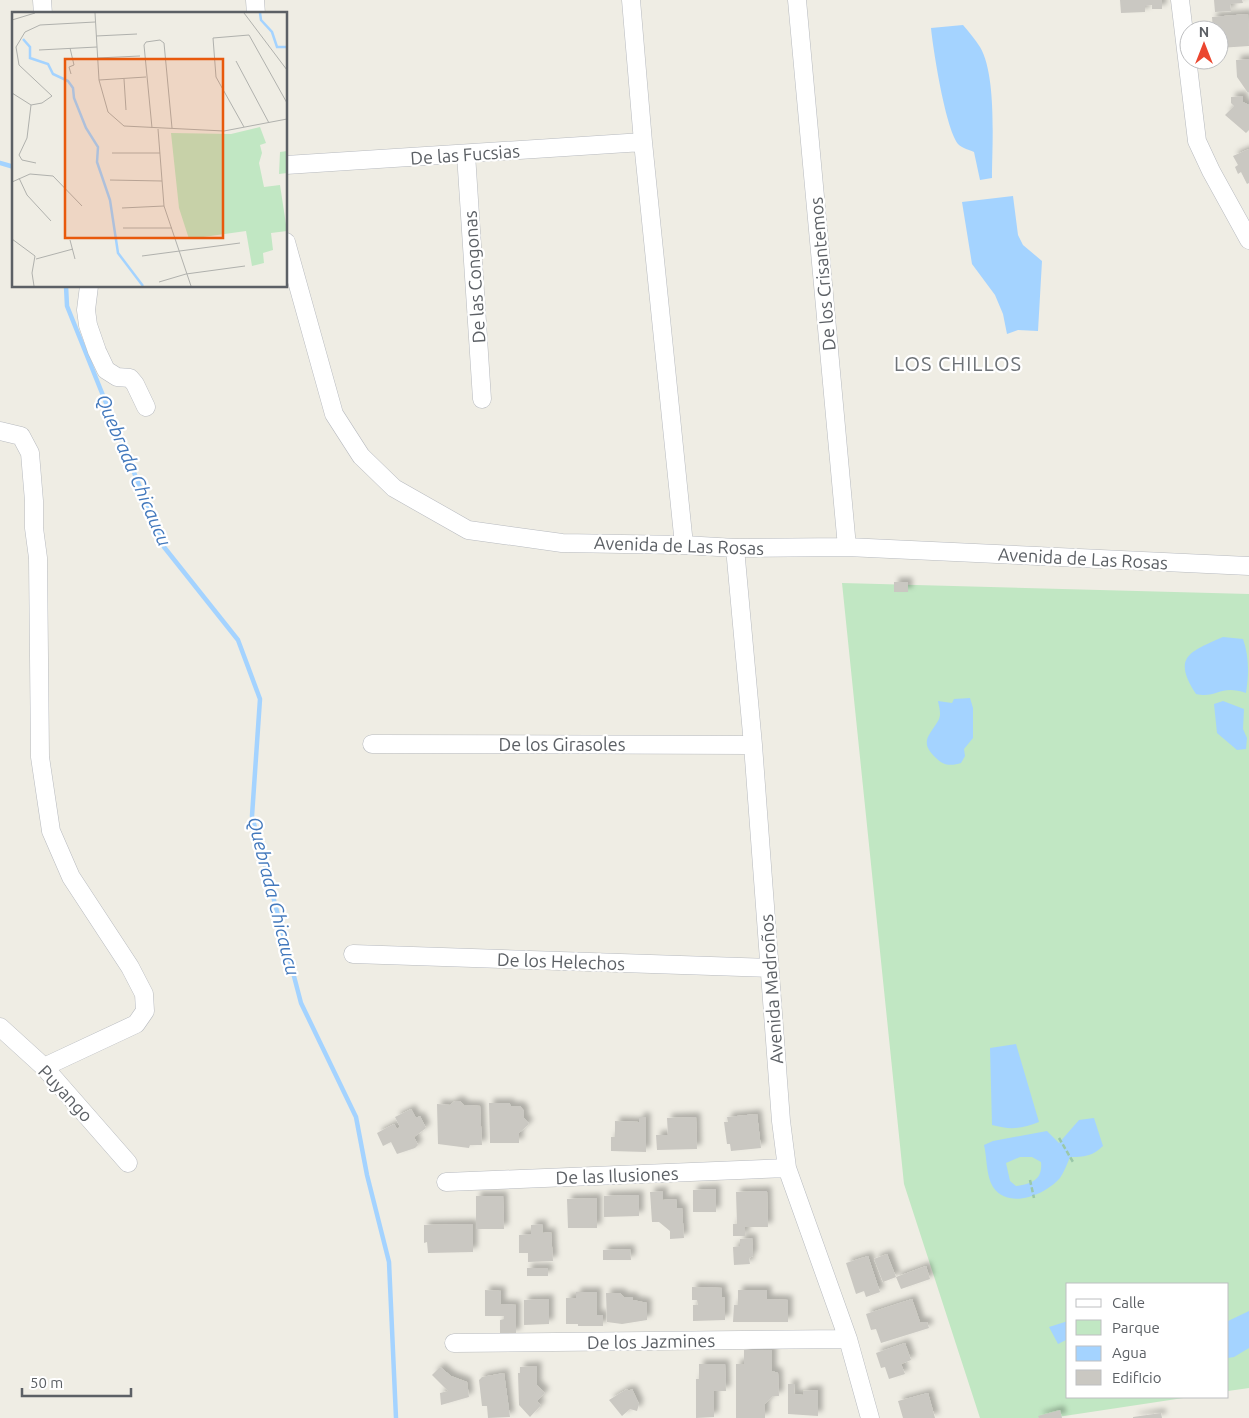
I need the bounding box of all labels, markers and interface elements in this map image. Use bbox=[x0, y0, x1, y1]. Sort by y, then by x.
inset map bbox=[12, 12, 288, 288]
north arrow bbox=[1179, 20, 1229, 70]
text: N bbox=[1199, 24, 1209, 40]
street label: De las Fucsias bbox=[410, 140, 521, 168]
street label: De los Crisantemos bbox=[805, 196, 839, 352]
street label: De las Congonas bbox=[459, 210, 489, 344]
district label: LOS CHILLOS bbox=[894, 352, 1022, 375]
water label: Quebrada Chicaucu bbox=[92, 391, 176, 549]
street label: Avenida de Las Rosas bbox=[594, 532, 765, 558]
street label: Avenida de Las Rosas bbox=[997, 544, 1169, 572]
street label: De los Girasoles bbox=[498, 734, 626, 754]
water label: Quebrada Chicaucu bbox=[244, 814, 304, 978]
street label: Avenida Madroños bbox=[756, 913, 786, 1065]
street label: De los Helechos bbox=[497, 949, 626, 973]
street label: Puyango bbox=[35, 1061, 97, 1125]
street label: De las Ilusiones bbox=[555, 1163, 679, 1187]
legend bbox=[1066, 1283, 1229, 1398]
text: Calle bbox=[1112, 1294, 1145, 1311]
text: Parque bbox=[1112, 1319, 1160, 1336]
street label: De los Jazmines bbox=[587, 1330, 715, 1352]
text: Agua bbox=[1112, 1344, 1147, 1361]
scale bar bbox=[22, 1366, 131, 1398]
text: Edificio bbox=[1112, 1369, 1161, 1386]
text: 50 m bbox=[30, 1374, 63, 1391]

